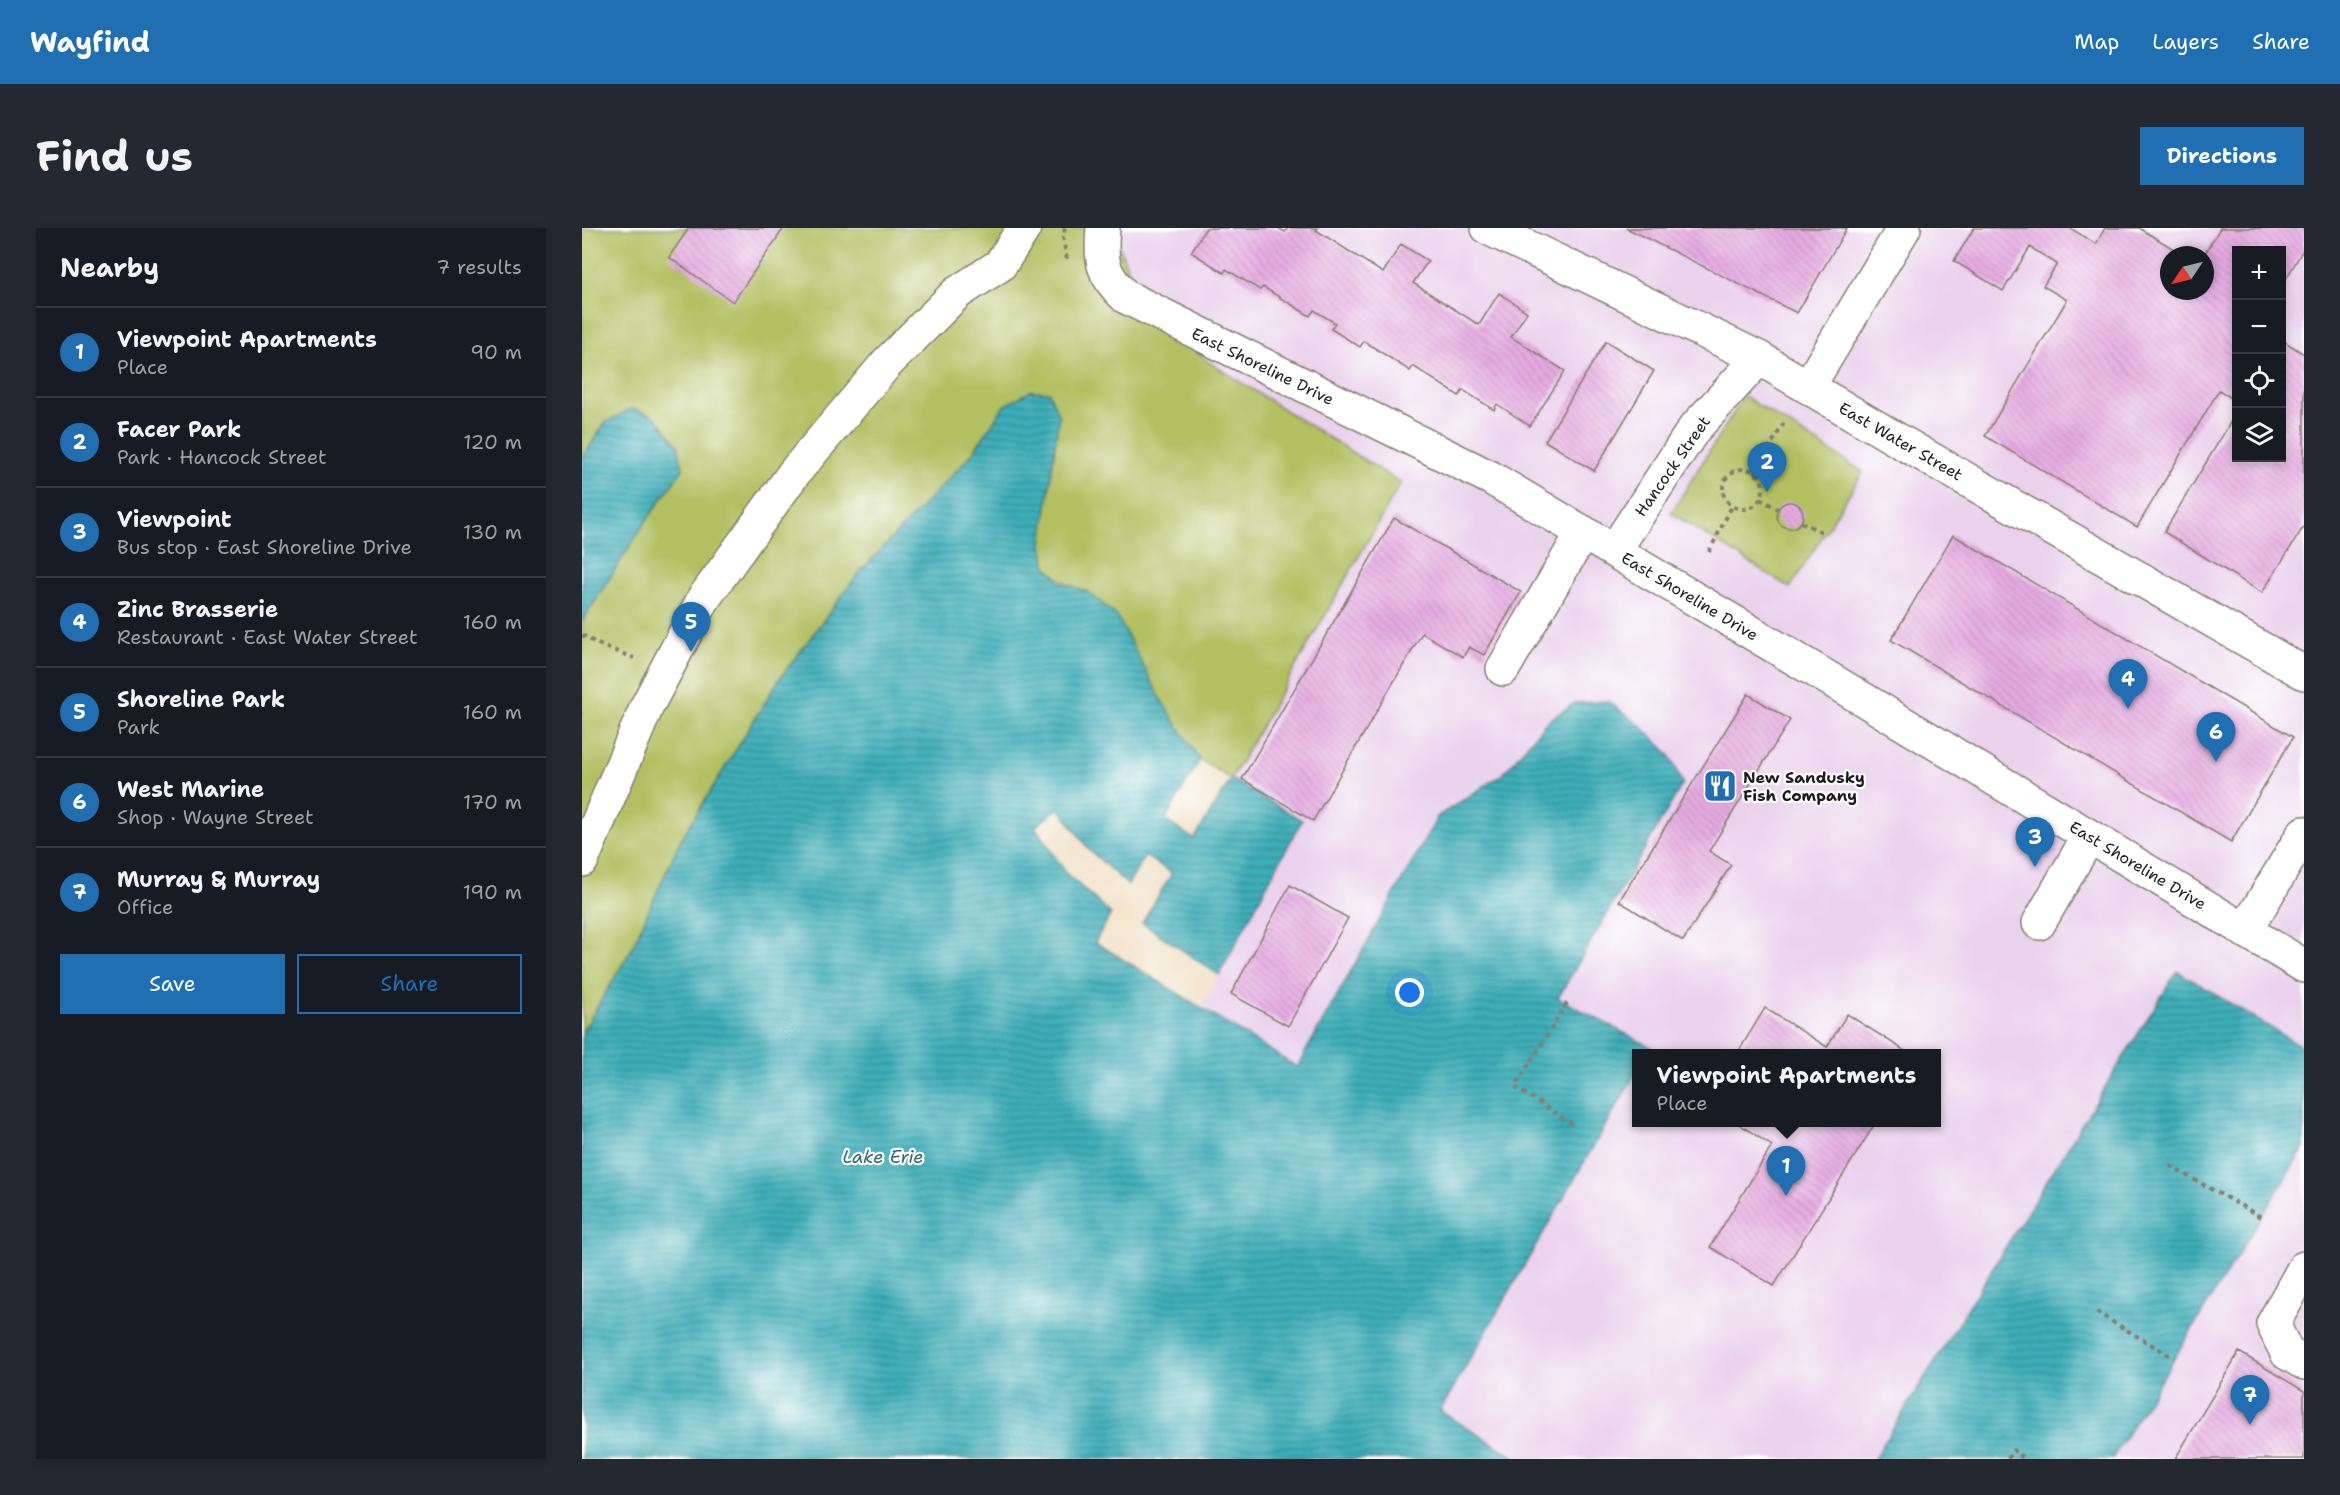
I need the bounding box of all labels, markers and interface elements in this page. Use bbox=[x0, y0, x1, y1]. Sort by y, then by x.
text: Wayfind bbox=[30, 23, 150, 61]
text: Map bbox=[2074, 28, 2119, 56]
text: Layers bbox=[2152, 28, 2219, 56]
text: Share bbox=[2252, 28, 2310, 56]
button: Directions bbox=[2140, 127, 2304, 185]
text: Find us bbox=[36, 128, 193, 184]
north arrow bbox=[2160, 246, 2214, 300]
map controls bbox=[2232, 246, 2286, 462]
button: + bbox=[2232, 246, 2286, 300]
text: Nearby bbox=[60, 250, 159, 285]
text: 7 results bbox=[436, 254, 522, 280]
button: − bbox=[2232, 300, 2286, 354]
street label: East Shoreline Drive bbox=[1188, 323, 1337, 410]
text: Viewpoint Apartments bbox=[117, 325, 377, 354]
text: 1 bbox=[75, 339, 84, 365]
text: 90 m bbox=[470, 339, 522, 365]
text: Place bbox=[117, 354, 168, 380]
button: locate bbox=[2232, 354, 2286, 408]
street label: East Water Street bbox=[1835, 397, 1966, 485]
button: layers bbox=[2232, 408, 2286, 462]
street label: Hancock Street bbox=[1630, 412, 1715, 521]
text: Facer Park bbox=[117, 415, 241, 444]
text: 2 bbox=[73, 429, 87, 455]
text: 120 m bbox=[463, 429, 522, 455]
pin: 2 bbox=[1748, 442, 1786, 492]
text: Park · Hancock Street bbox=[117, 444, 327, 470]
text: Viewpoint bbox=[117, 505, 232, 534]
text: 3 bbox=[73, 519, 87, 545]
text: 130 m bbox=[463, 519, 522, 545]
text: Bus stop · East Shoreline Drive bbox=[117, 534, 412, 560]
street label: East Shoreline Drive bbox=[1618, 547, 1762, 646]
text: Zinc Brasserie bbox=[117, 595, 278, 624]
pin: 5 bbox=[672, 602, 710, 652]
text: 4 bbox=[73, 609, 87, 635]
text: 160 m bbox=[463, 609, 522, 635]
text: Restaurant · East Water Street bbox=[117, 624, 418, 650]
pin: 4 bbox=[2108, 660, 2148, 709]
text: Shoreline Park bbox=[117, 685, 285, 714]
text: 5 bbox=[73, 699, 86, 725]
text: 160 m bbox=[463, 699, 522, 725]
pin: 6 bbox=[2196, 712, 2236, 762]
text: Park bbox=[117, 714, 160, 740]
place label: New Sandusky Fish Company bbox=[1743, 767, 1865, 806]
restaurant icon: New Sandusky Fish Company bbox=[1702, 768, 1738, 804]
text: West Marine bbox=[117, 775, 264, 804]
text: 6 bbox=[73, 789, 87, 815]
text: 170 m bbox=[463, 789, 522, 815]
text: Shop · Wayne Street bbox=[117, 804, 314, 830]
street label: East Shoreline Drive bbox=[2066, 816, 2210, 915]
pin: 3 bbox=[2016, 818, 2054, 867]
text: Murray & Murray bbox=[117, 865, 320, 894]
text: 7 bbox=[73, 879, 87, 905]
text: 190 m bbox=[463, 879, 522, 905]
text: Office bbox=[117, 894, 173, 920]
button: Save bbox=[60, 954, 285, 1014]
button: Share bbox=[297, 954, 522, 1014]
your location bbox=[1395, 978, 1424, 1007]
popup bbox=[1632, 1049, 1941, 1127]
text: Viewpoint Apartments bbox=[1657, 1061, 1916, 1090]
text: Place bbox=[1657, 1090, 1708, 1116]
water label: Lake Erie bbox=[842, 1145, 924, 1169]
pin: 1 bbox=[1766, 1146, 1806, 1196]
pin: 7 bbox=[2230, 1376, 2270, 1425]

